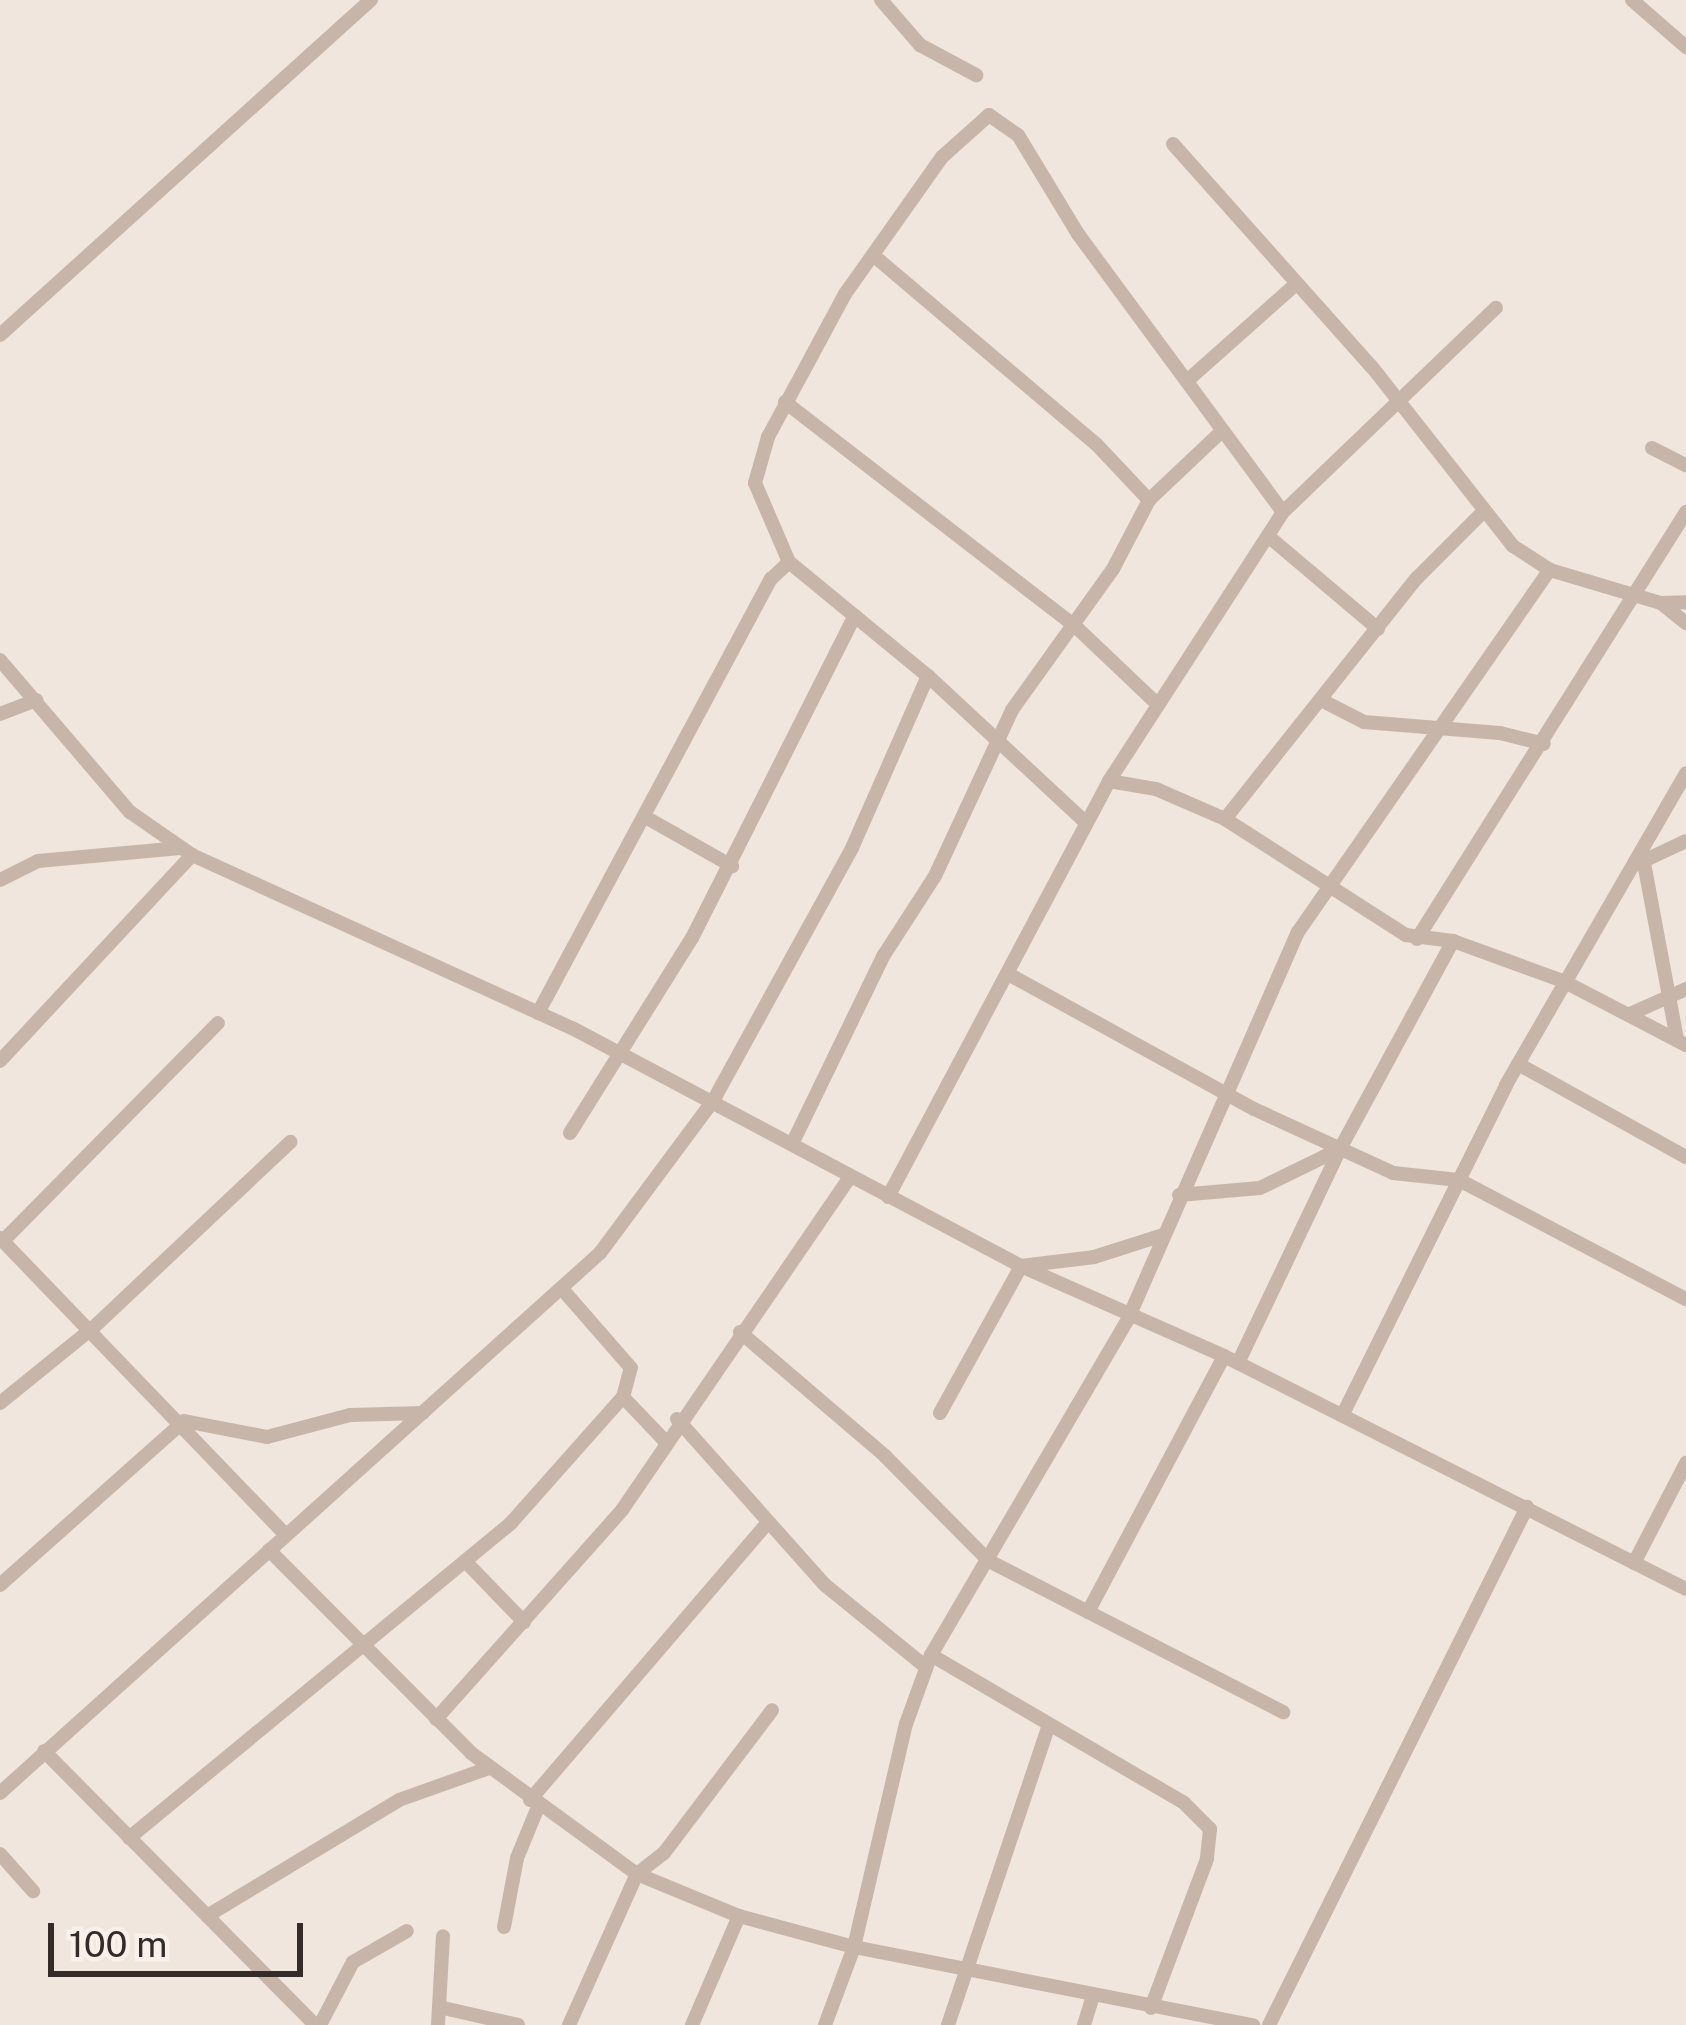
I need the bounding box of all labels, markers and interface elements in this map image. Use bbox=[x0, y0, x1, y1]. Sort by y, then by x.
scale bar bbox=[54, 1899, 309, 1973]
text: 100 m bbox=[69, 1923, 167, 1965]

